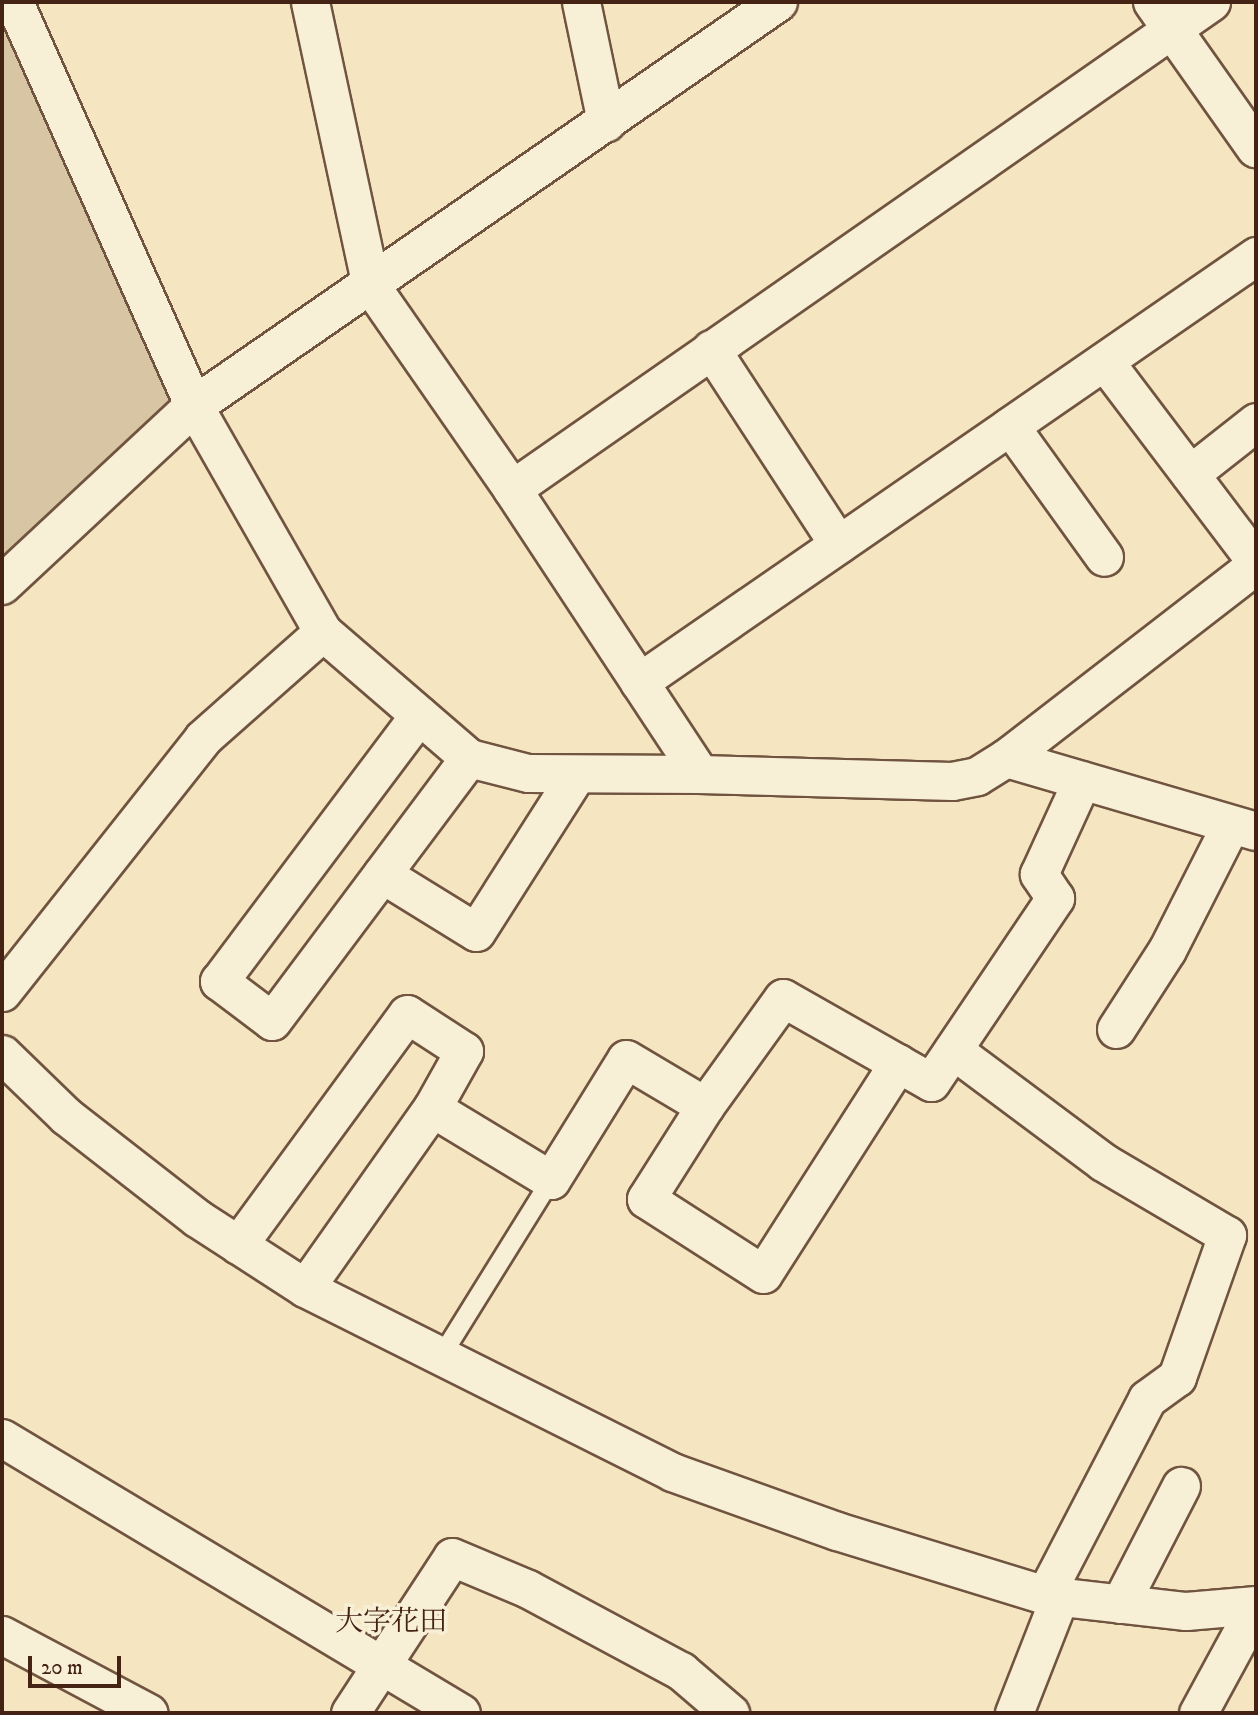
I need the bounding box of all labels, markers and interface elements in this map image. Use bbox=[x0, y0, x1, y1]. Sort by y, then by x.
district label: 大字花田 bbox=[335, 1605, 447, 1639]
scale bar bbox=[32, 1642, 124, 1686]
text: 20 m bbox=[41, 1655, 83, 1681]

